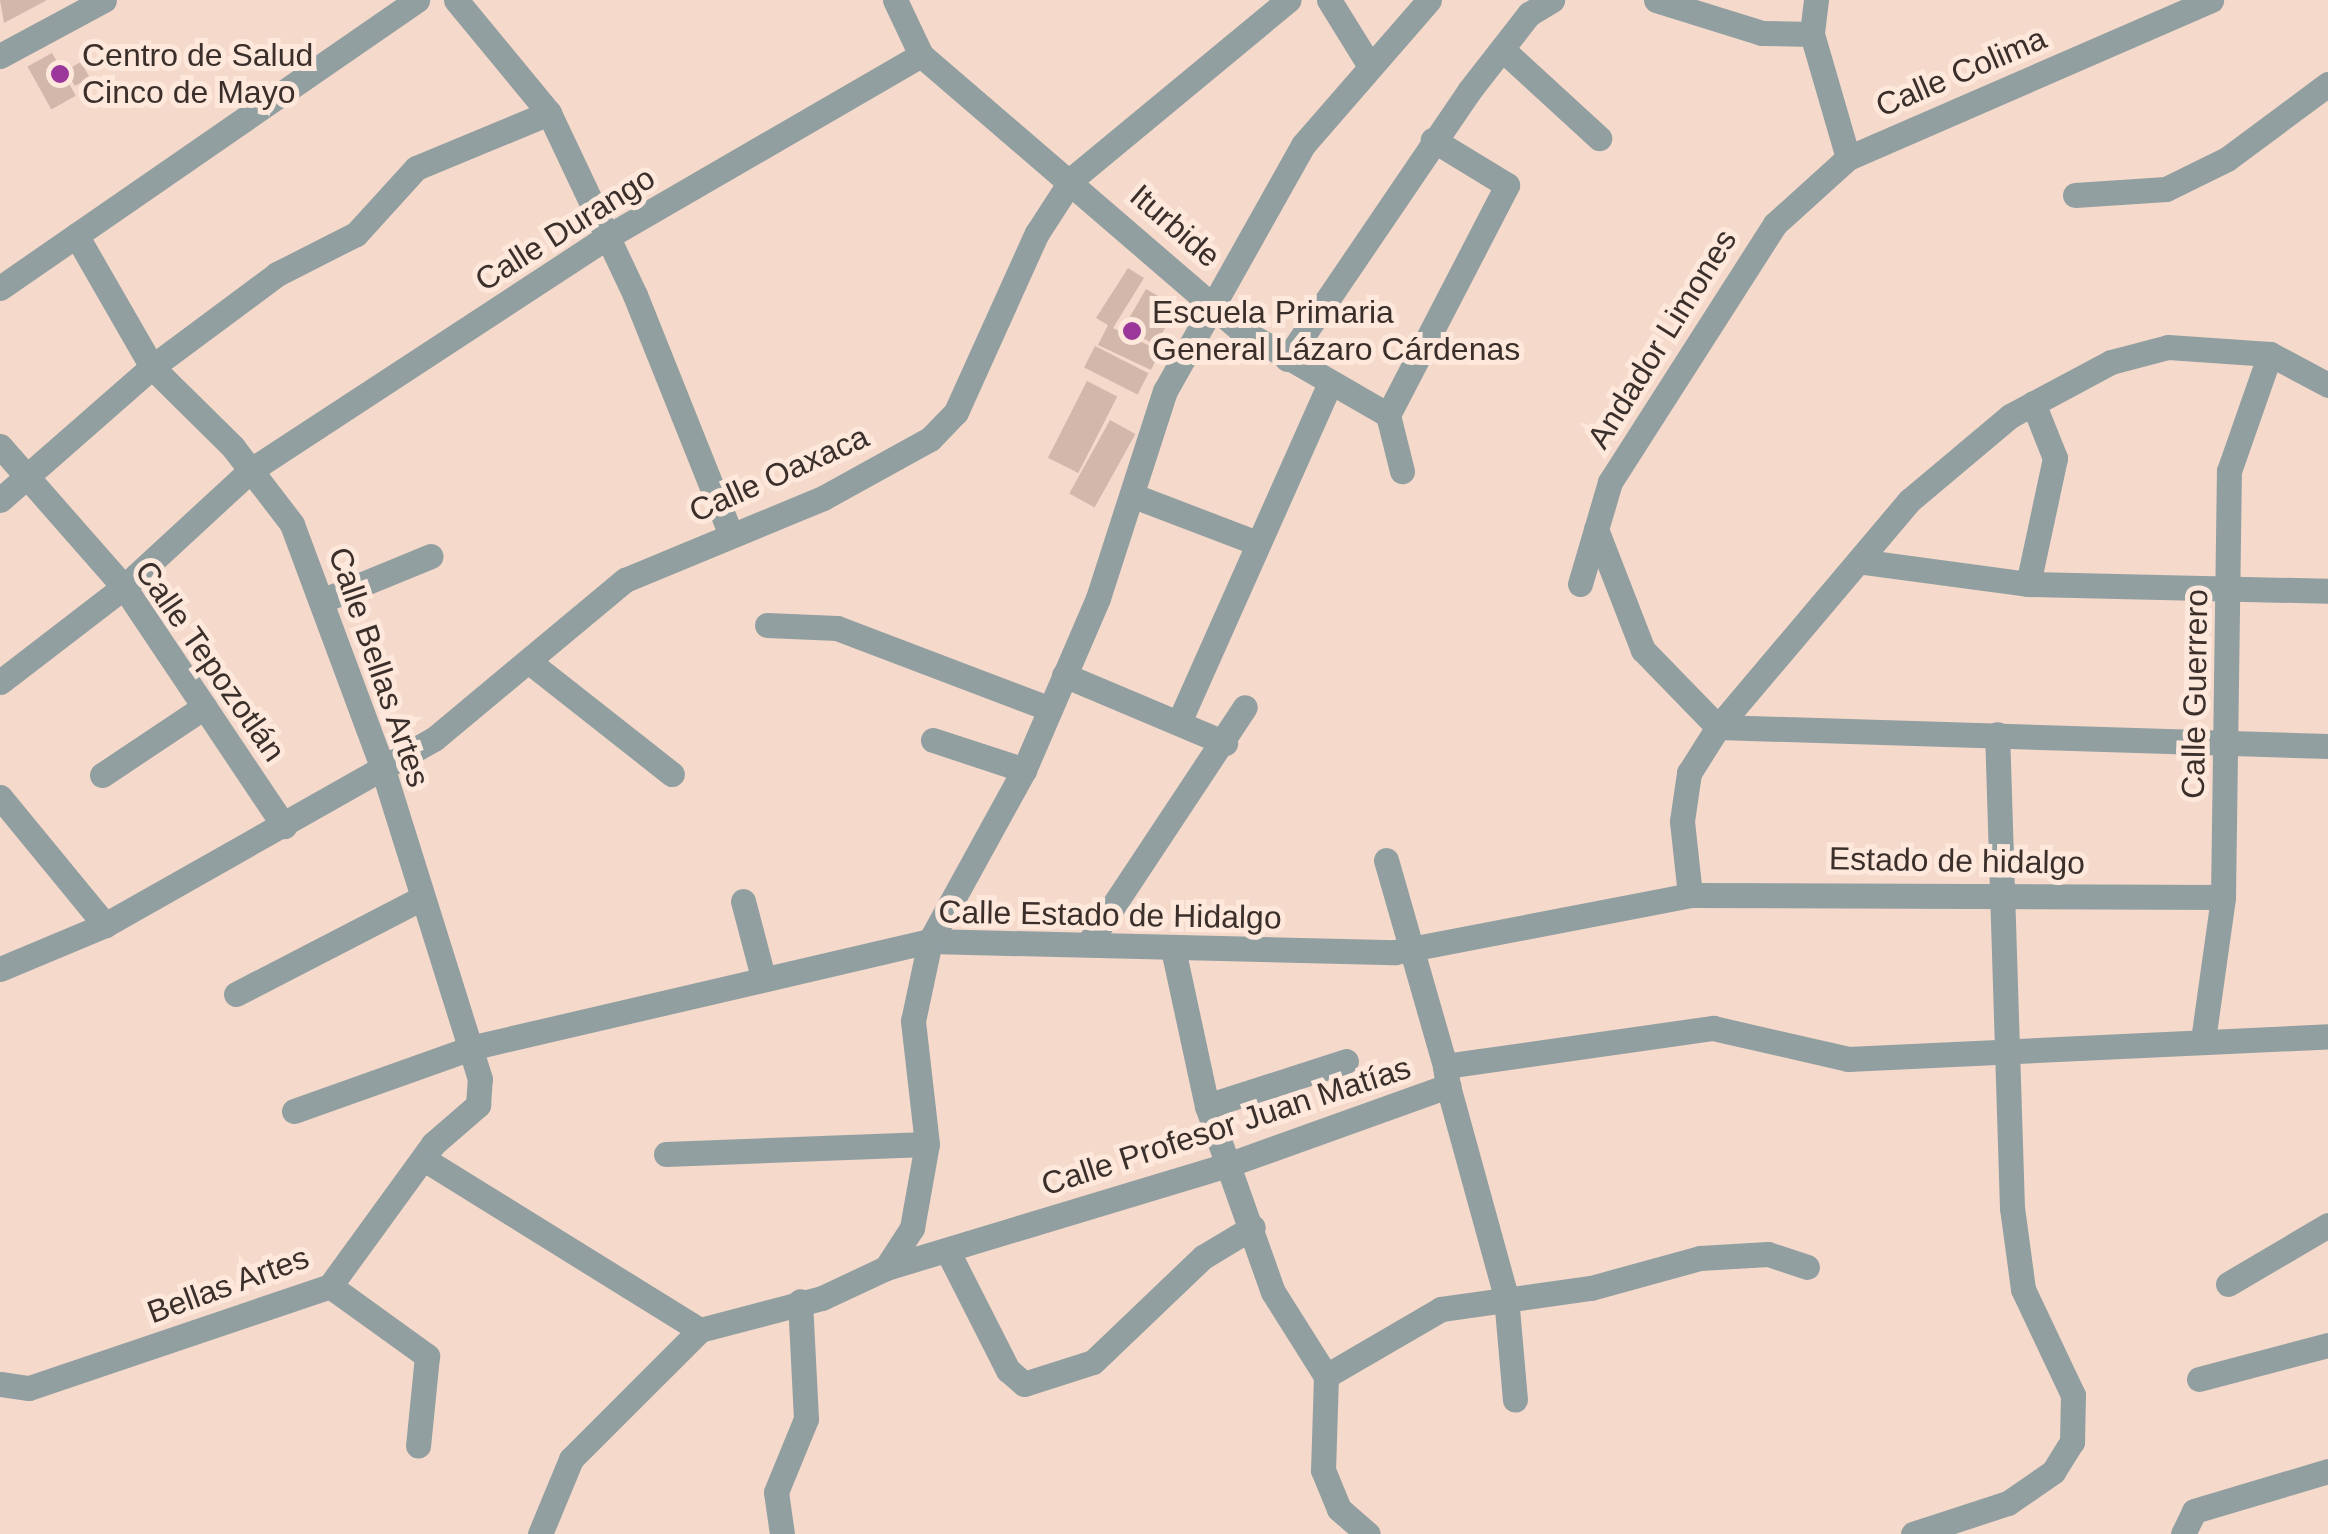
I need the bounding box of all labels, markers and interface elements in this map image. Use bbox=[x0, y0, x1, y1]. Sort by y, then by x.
street label: Calle Colima bbox=[1870, 19, 2052, 125]
place label: Centro de Salud Cinco de Mayo bbox=[82, 37, 313, 112]
marker: Centro de Salud Cinco de Mayo bbox=[47, 61, 73, 87]
street label: Calle Durango bbox=[468, 159, 662, 299]
street label: Iturbide bbox=[1122, 176, 1228, 276]
street label: Andador Limones bbox=[1579, 222, 1745, 456]
place label: Escuela Primaria General Lázaro Cárdenas bbox=[1152, 294, 1520, 369]
marker: Escuela Primaria General Lázaro Cárdenas bbox=[1121, 320, 1143, 342]
street label: Calle Oaxaca bbox=[683, 417, 875, 531]
street label: Calle Bellas Artes bbox=[320, 541, 438, 793]
street label: Calle Tepozotlán bbox=[126, 553, 294, 769]
street label: Calle Guerrero bbox=[2174, 589, 2216, 799]
street label: Estado de hidalgo bbox=[1829, 840, 2085, 882]
street label: Calle Estado de Hidalgo bbox=[938, 893, 1282, 937]
street label: Calle Profesor Juan Matías bbox=[1037, 1048, 1415, 1204]
street label: Bellas Artes bbox=[141, 1238, 315, 1332]

